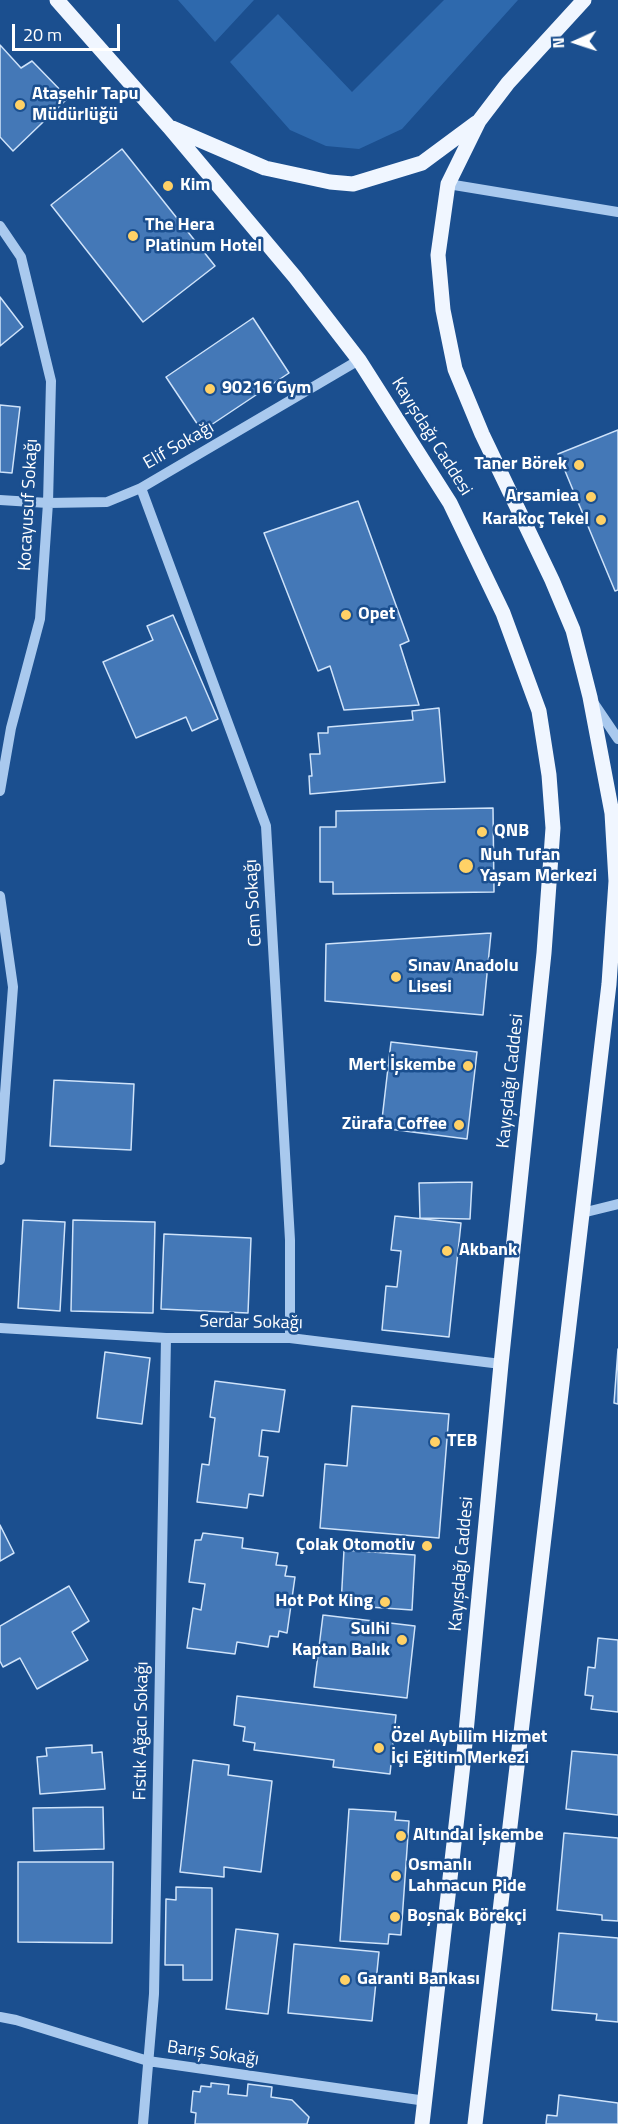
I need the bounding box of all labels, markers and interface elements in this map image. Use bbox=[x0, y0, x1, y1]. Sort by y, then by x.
scale bar bbox=[15, 12, 123, 50]
north arrow bbox=[546, 12, 606, 72]
text: 20 m bbox=[23, 21, 62, 48]
text: N bbox=[546, 37, 570, 49]
place label: Ataşehir Tapu Müdürlüğü bbox=[32, 84, 138, 127]
marker: Ataşehir Tapu Müdürlüğü bbox=[13, 98, 27, 112]
place label: Kim bbox=[180, 175, 210, 197]
marker: Kim bbox=[161, 179, 175, 193]
place label: The Hera Platinum Hotel bbox=[145, 215, 262, 258]
marker: The Hera Platinum Hotel bbox=[126, 229, 140, 243]
street label: Kayışdağı Caddesi bbox=[386, 374, 476, 500]
place label: 90216 Gym bbox=[222, 378, 311, 400]
marker: 90216 Gym bbox=[203, 382, 217, 396]
street label: Elif Sokağı bbox=[140, 417, 218, 475]
street label: Kocayusuf Sokağı bbox=[15, 438, 43, 572]
place label: Taner Börek bbox=[474, 454, 567, 476]
marker: Taner Börek bbox=[572, 458, 586, 472]
place label: Arsamiea bbox=[506, 486, 579, 508]
marker: Arsamiea bbox=[584, 490, 598, 504]
place label: Karakoç Tekel bbox=[482, 509, 589, 531]
marker: Karakoç Tekel bbox=[594, 513, 608, 527]
place label: Opet bbox=[358, 604, 395, 626]
marker: Opet bbox=[339, 608, 353, 622]
place label: QNB bbox=[494, 821, 529, 843]
marker: QNB bbox=[475, 825, 489, 839]
place label: Nuh Tufan Yaşam Merkezi bbox=[480, 845, 597, 888]
marker: Nuh Tufan Yaşam Merkezi bbox=[457, 857, 475, 875]
street label: Cem Sokağı bbox=[241, 859, 267, 947]
place label: Sınav Anadolu Lisesi bbox=[408, 956, 519, 998]
marker: Sınav Anadolu Lisesi bbox=[389, 970, 403, 984]
street label: Kayışdağı Caddesi bbox=[493, 1013, 529, 1149]
place label: Mert İşkembe bbox=[348, 1055, 456, 1077]
marker: Mert İşkembe bbox=[461, 1059, 475, 1073]
place label: Zürafa Coffee bbox=[342, 1114, 447, 1136]
marker: Zürafa Coffee bbox=[452, 1118, 466, 1132]
place label: Akbank bbox=[459, 1240, 517, 1262]
marker: Akbank bbox=[440, 1244, 454, 1258]
street label: Serdar Sokağı bbox=[199, 1311, 303, 1335]
place label: TEB bbox=[447, 1431, 477, 1453]
marker: TEB bbox=[428, 1435, 442, 1449]
street label: Kayışdağı Caddesi bbox=[445, 1496, 479, 1632]
place label: Çolak Otomotiv bbox=[296, 1535, 415, 1557]
marker: Çolak Otomotiv bbox=[420, 1539, 434, 1553]
place label: Hot Pot King bbox=[275, 1591, 373, 1613]
marker: Hot Pot King bbox=[378, 1595, 392, 1609]
place label: Sulhi Kaptan Balık bbox=[292, 1619, 390, 1662]
marker: Sulhi Kaptan Balık bbox=[395, 1633, 409, 1647]
street label: Fıstık Ağacı Sokağı bbox=[130, 1661, 154, 1801]
place label: Özel Aybilim Hizmet İçi Eğitim Merkezi bbox=[391, 1727, 547, 1770]
marker: Özel Aybilim Hizmet İçi Eğitim Merkezi bbox=[372, 1741, 386, 1755]
place label: Altındal İşkembe bbox=[413, 1825, 544, 1847]
marker: Altındal İşkembe bbox=[394, 1829, 408, 1843]
place label: Osmanlı Lahmacun Pide bbox=[408, 1855, 526, 1898]
marker: Osmanlı Lahmacun Pide bbox=[389, 1869, 403, 1883]
place label: Boşnak Börekçi bbox=[407, 1906, 527, 1928]
marker: Boşnak Börekçi bbox=[388, 1910, 402, 1924]
place label: Garanti Bankası bbox=[357, 1969, 480, 1991]
marker: Garanti Bankası bbox=[338, 1973, 352, 1987]
street label: Barış Sokağı bbox=[166, 2037, 260, 2071]

